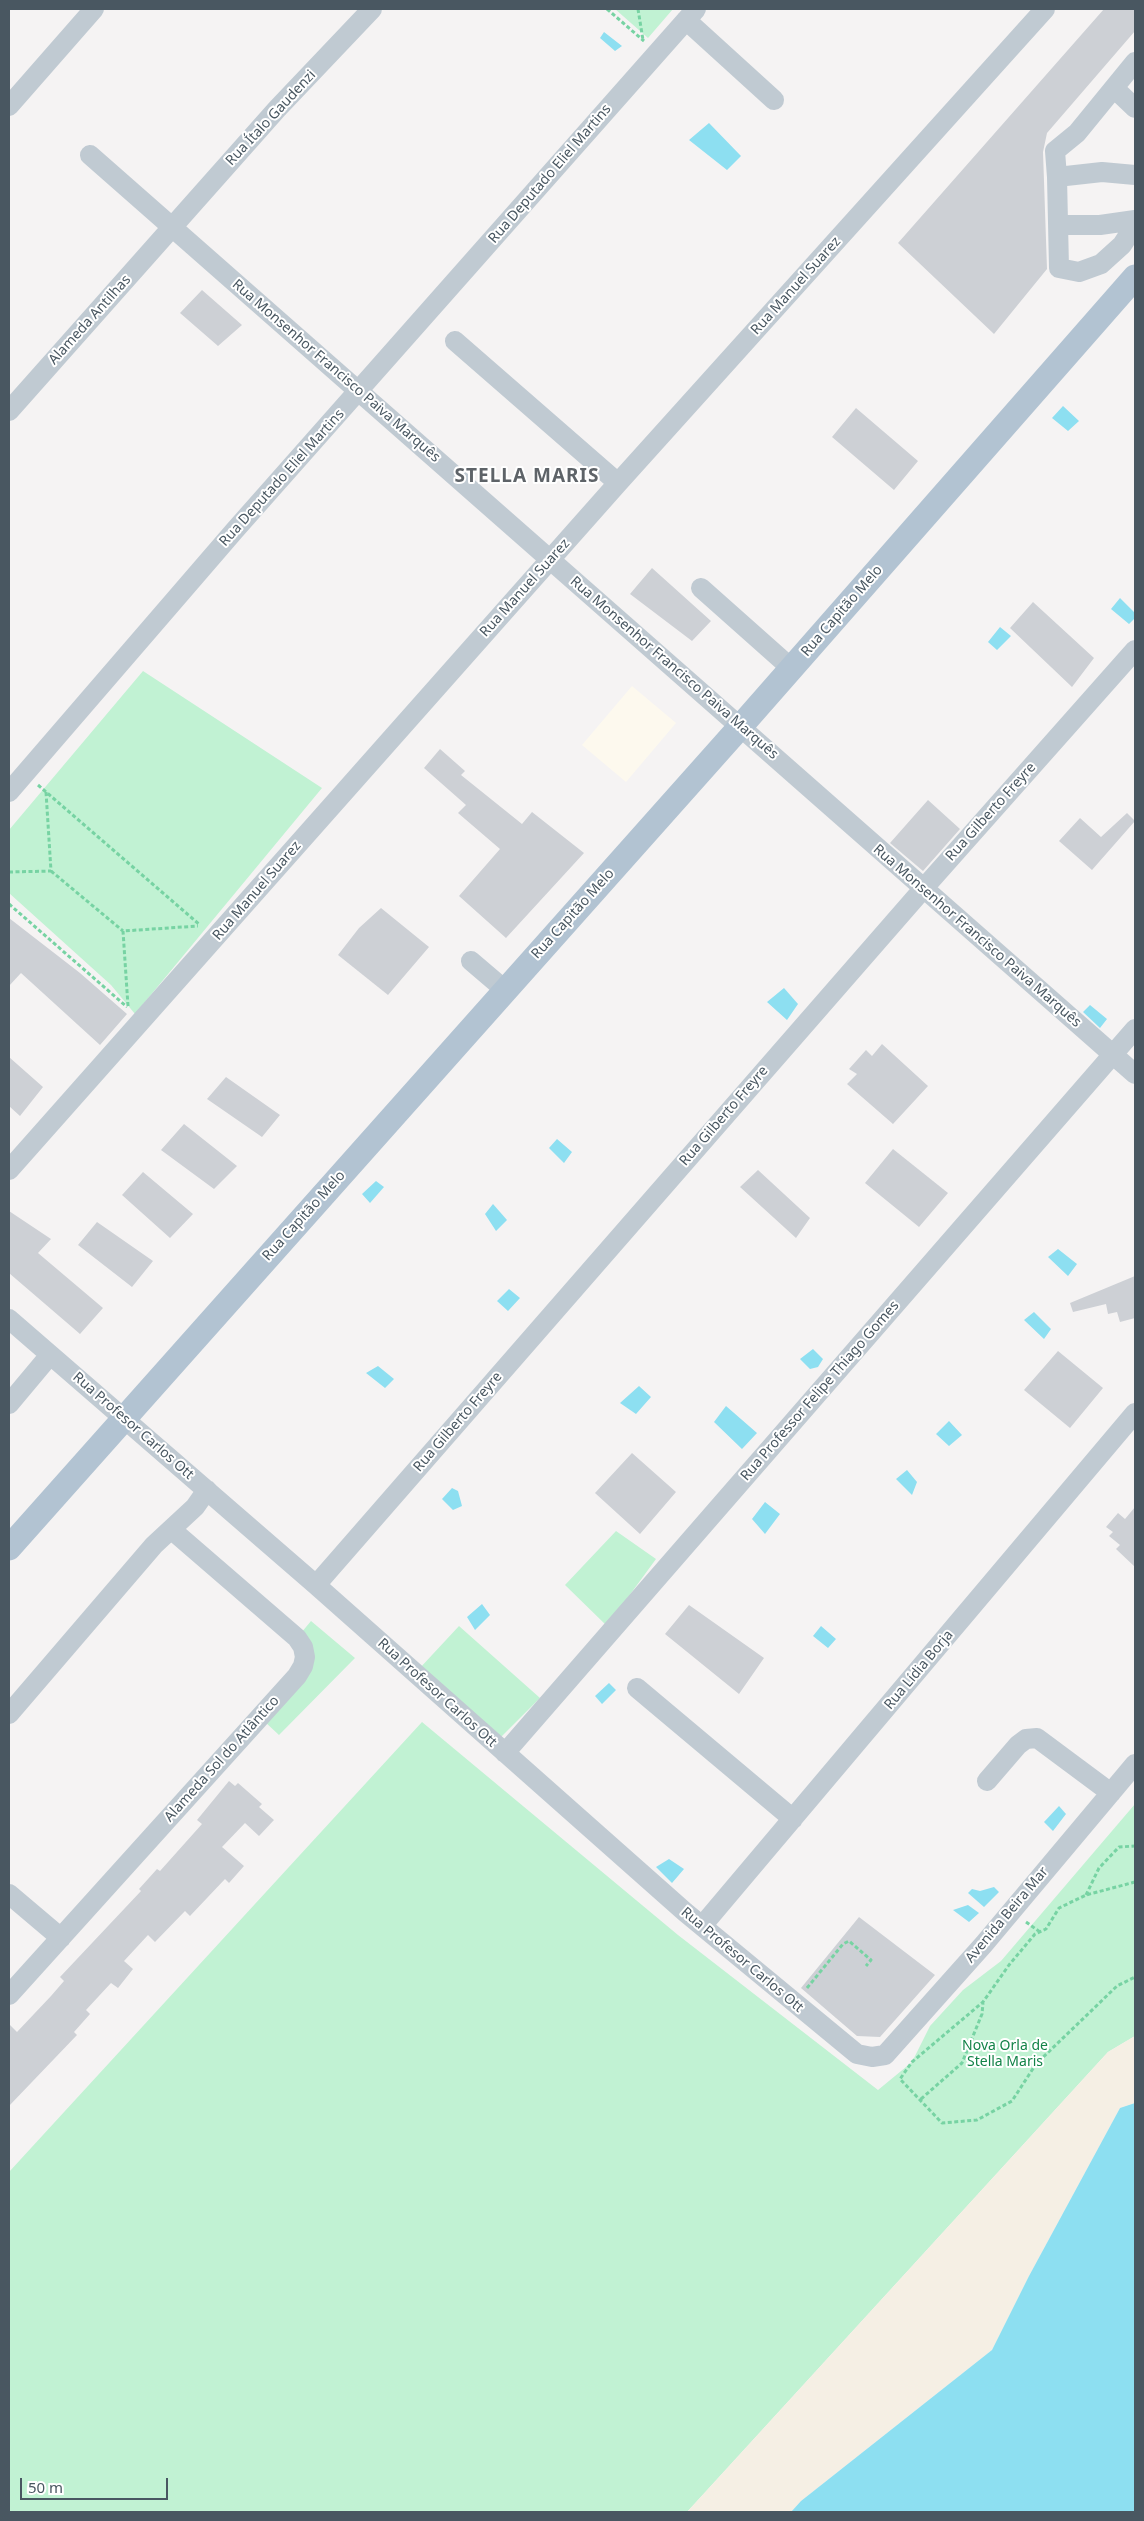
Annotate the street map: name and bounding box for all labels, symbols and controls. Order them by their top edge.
street label: Rua Ítalo Gaudenzi [222,67,320,169]
street label: Rua Deputado Eliel Martins [485,101,615,247]
street label: Rua Manuel Suarez [748,234,844,338]
street label: Alameda Antilhas [45,272,135,368]
street label: Rua Monsenhor Francisco Paiva Marquês [229,276,443,466]
street label: Rua Deputado Eliel Martins [216,406,348,550]
district label: STELLA MARIS [453,466,601,488]
street label: Rua Manuel Suarez [477,536,573,640]
street label: Rua Capitão Melo [798,562,886,660]
street label: Rua Monsenhor Francisco Paiva Marquês [567,573,781,763]
street label: Rua Gilberto Freyre [942,759,1040,865]
street label: Rua Manuel Suarez [209,838,305,944]
street label: Rua Monsenhor Francisco Paiva Marquês [870,841,1084,1031]
street label: Rua Capitão Melo [528,865,618,963]
street label: Rua Gilberto Freyre [676,1063,772,1169]
street label: Rua Capitão Melo [259,1167,349,1265]
street label: Rua Professor Felipe Thiago Gomes [737,1298,903,1484]
street label: Rua Profesor Carlos Ott [69,1369,197,1483]
street label: Rua Gilberto Freyre [410,1369,506,1475]
street label: Rua Lídia Borja [881,1627,957,1713]
street label: Rua Profesor Carlos Ott [374,1635,500,1751]
street label: Alameda Sol do Atlântico [161,1693,283,1825]
street label: Avenida Beira Mar [962,1864,1052,1966]
street label: Rua Profesor Carlos Ott [677,1904,807,2016]
park label: Nova Orla de Stella Maris [962,2038,1048,2070]
scale bar [22,2468,170,2500]
text: 50 m [28,2477,63,2497]

